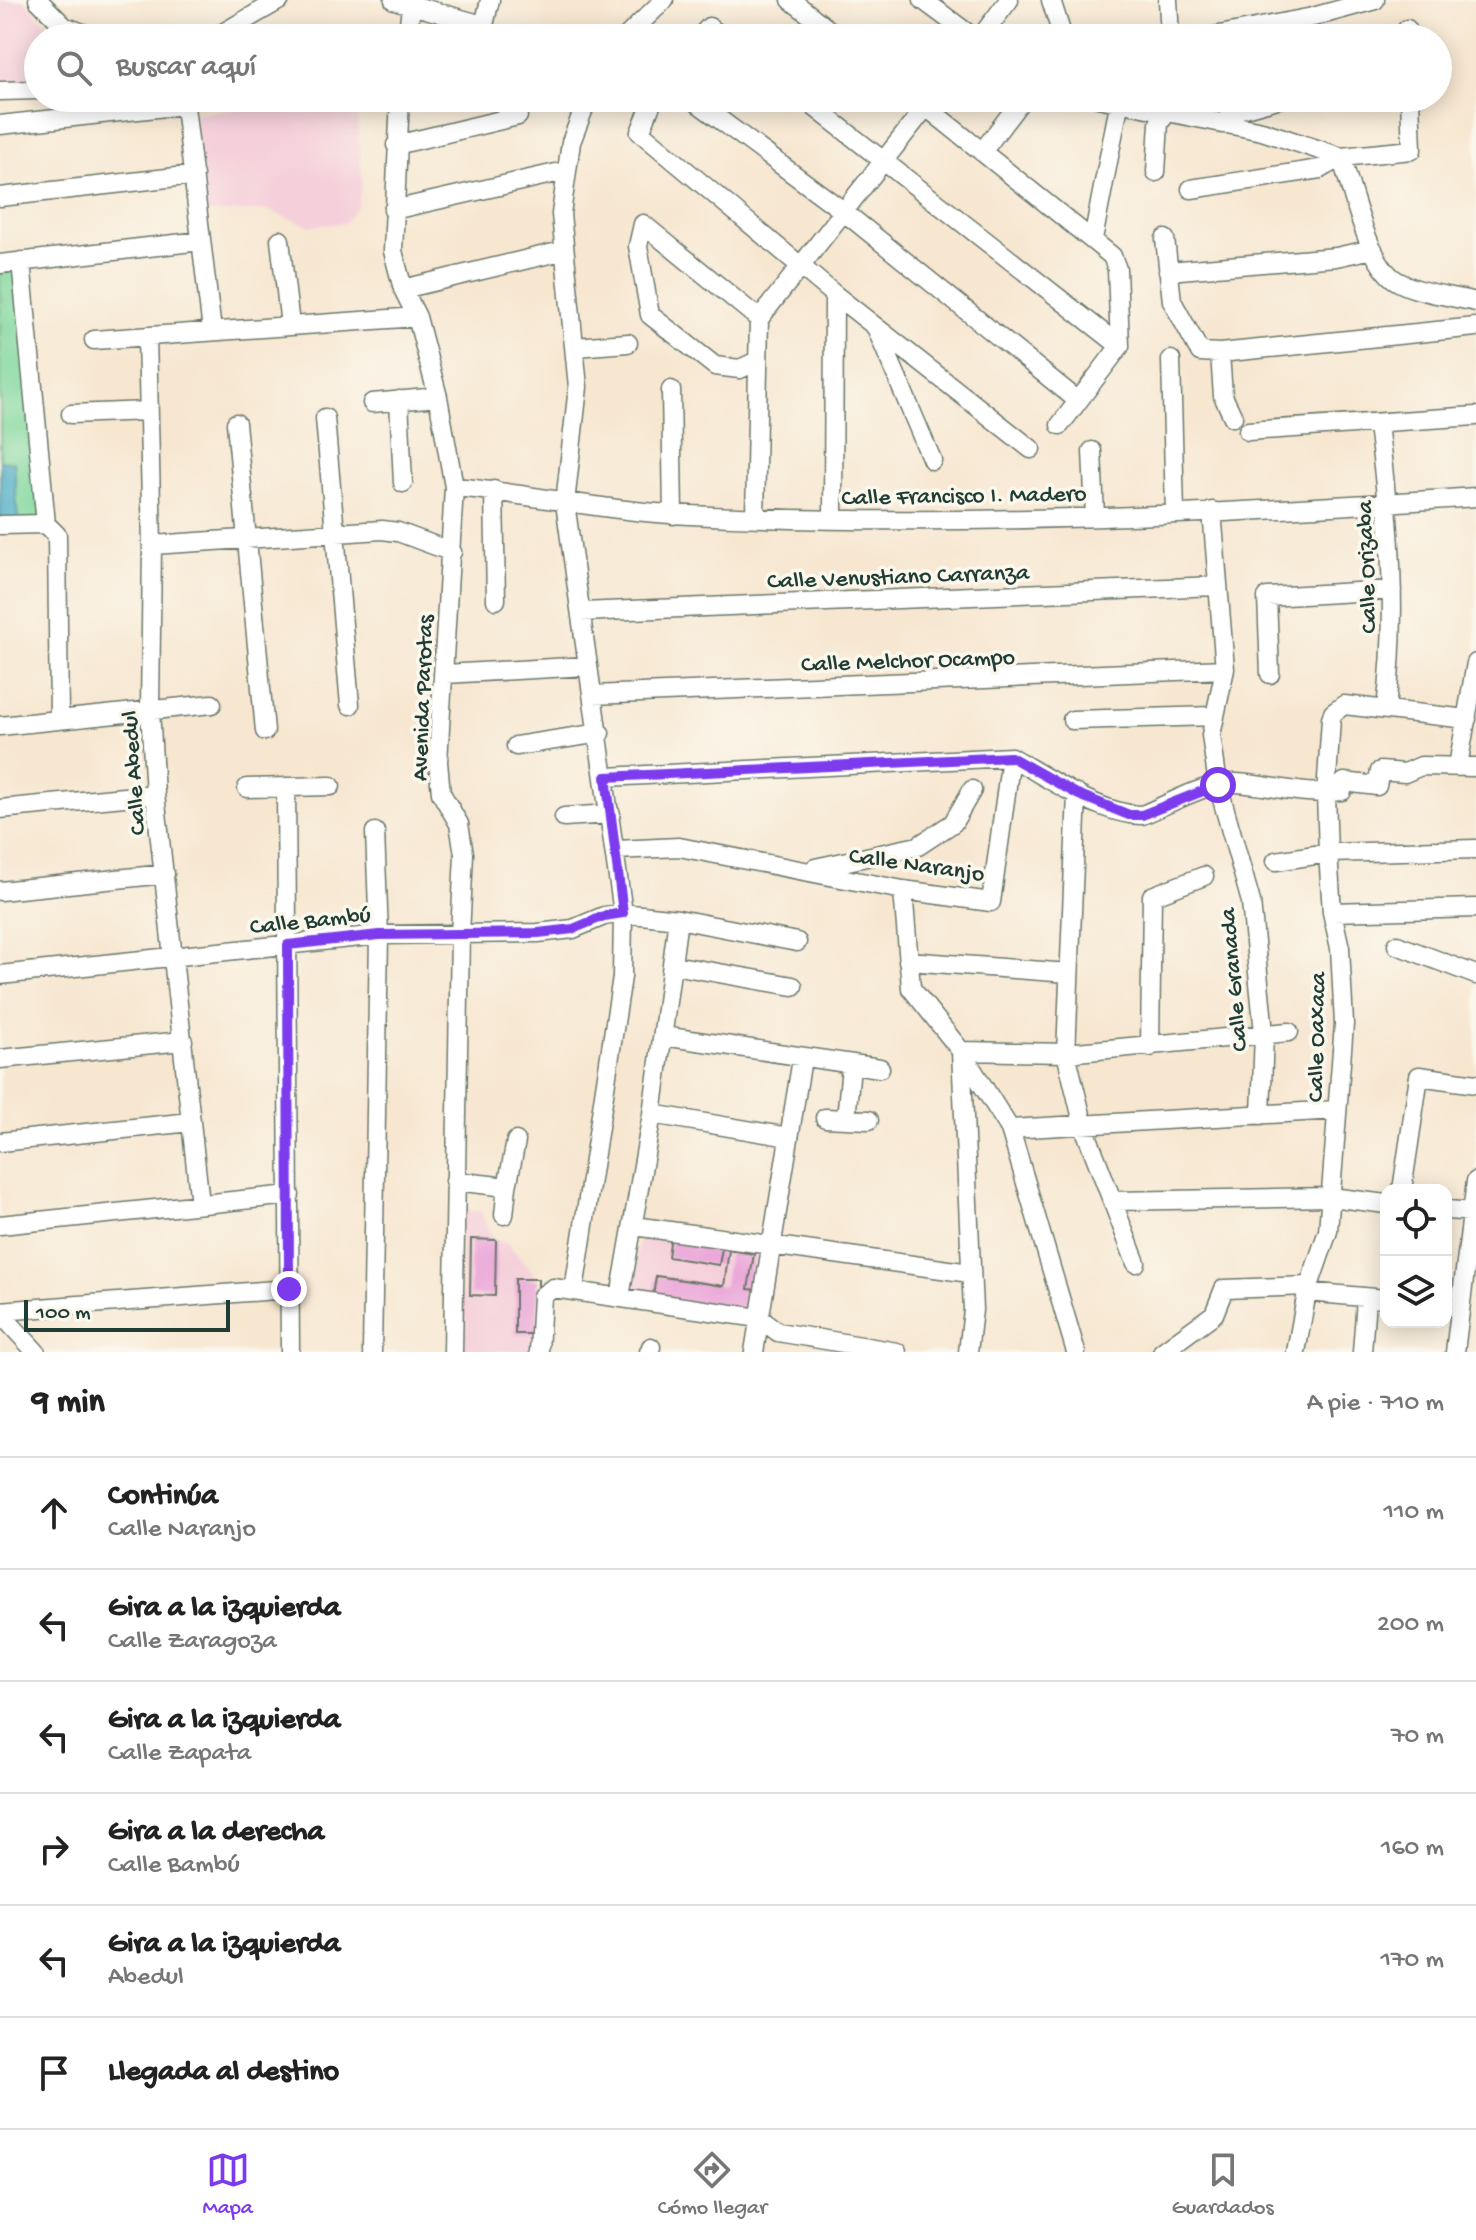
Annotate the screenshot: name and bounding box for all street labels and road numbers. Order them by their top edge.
street label: Calle Francisco I. Madero [841,481,1087,514]
street label: Calle Orizaba [1352,499,1385,634]
street label: Calle Venustiano Carranza [767,559,1030,598]
street label: Avenida Parotas [407,613,442,782]
street label: Calle Melchor Ocampo [801,644,1016,681]
street label: Calle Abedul [117,709,154,836]
street label: Calle Naranjo [847,843,986,890]
street label: Calle Bambú [248,902,372,943]
street label: Calle Granada [1215,906,1256,1053]
street label: Calle Oaxaca [1303,971,1334,1102]

